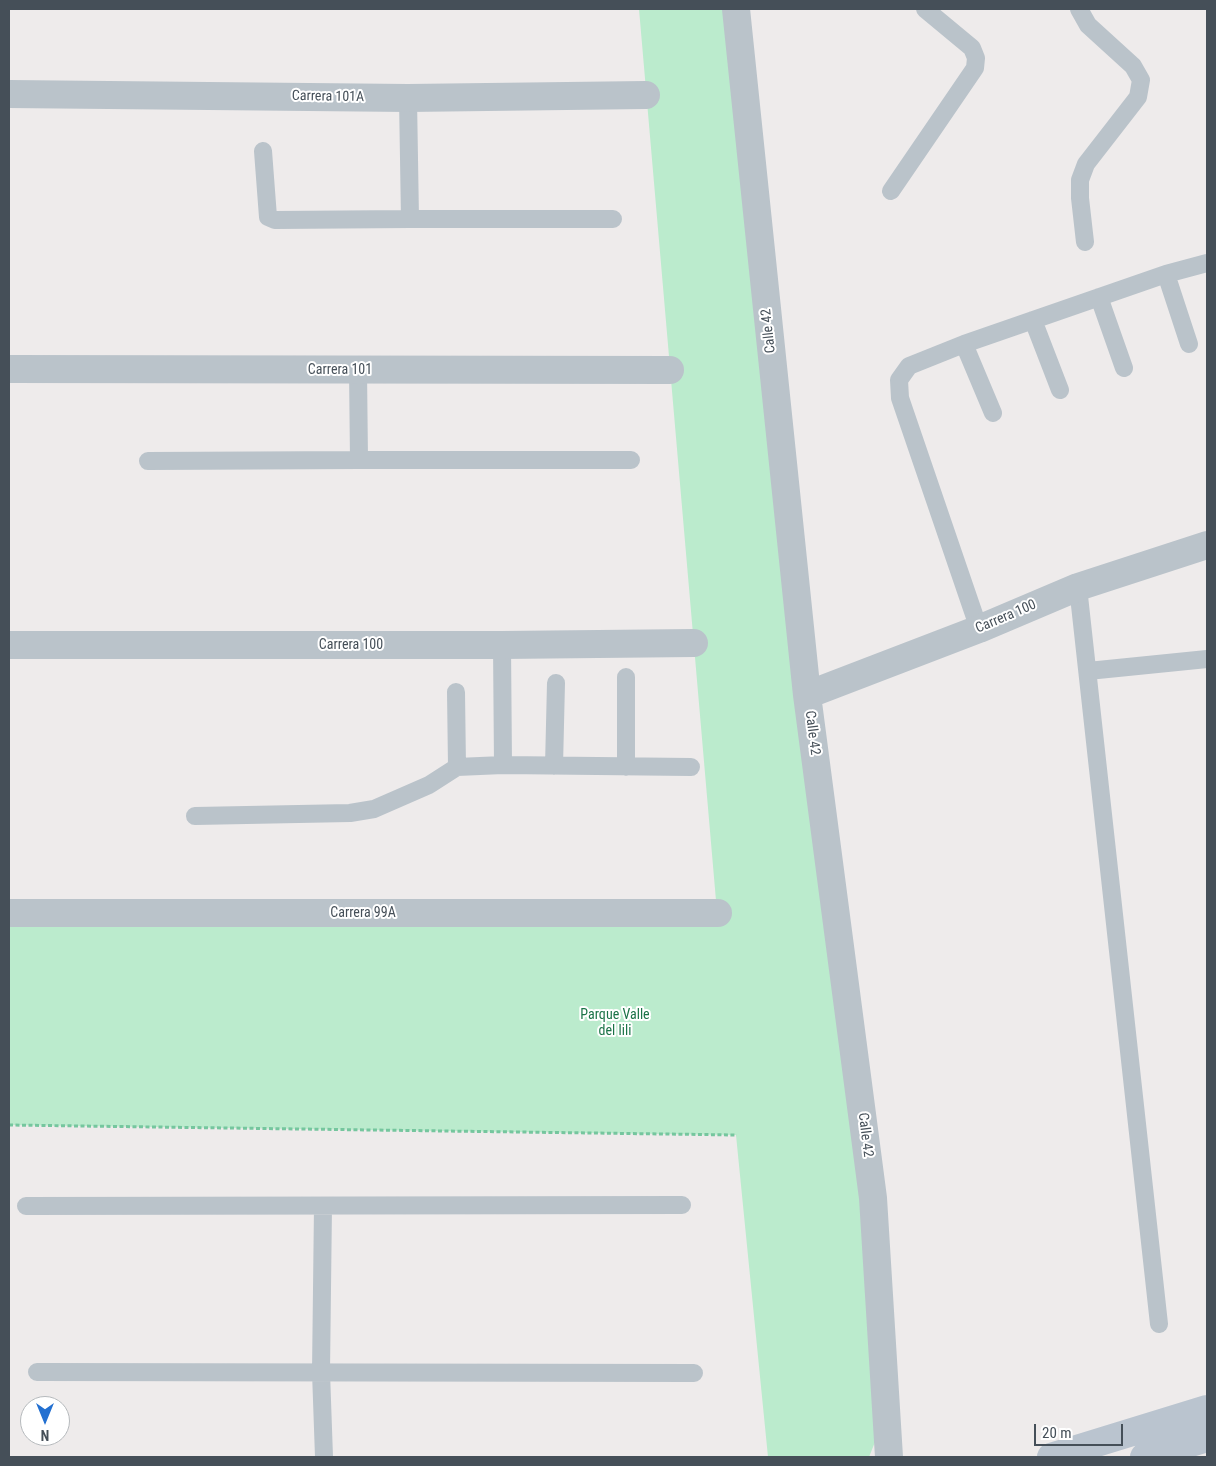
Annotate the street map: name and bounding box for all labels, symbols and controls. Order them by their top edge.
street label: Carrera 101A [292,88,364,106]
street label: Calle 42 [758,308,780,354]
street label: Carrera 101 [308,362,372,378]
street label: Carrera 100 [973,597,1039,637]
street label: Carrera 100 [319,637,383,653]
street label: Calle 42 [801,710,823,756]
street label: Carrera 99A [330,905,396,921]
park label: Parque Valle del lili [580,1007,650,1040]
street label: Calle 42 [854,1112,876,1158]
north arrow [20,1396,70,1446]
scale bar [1036,1414,1125,1446]
text: 20 m [1042,1424,1072,1442]
text: N [41,1427,49,1443]

